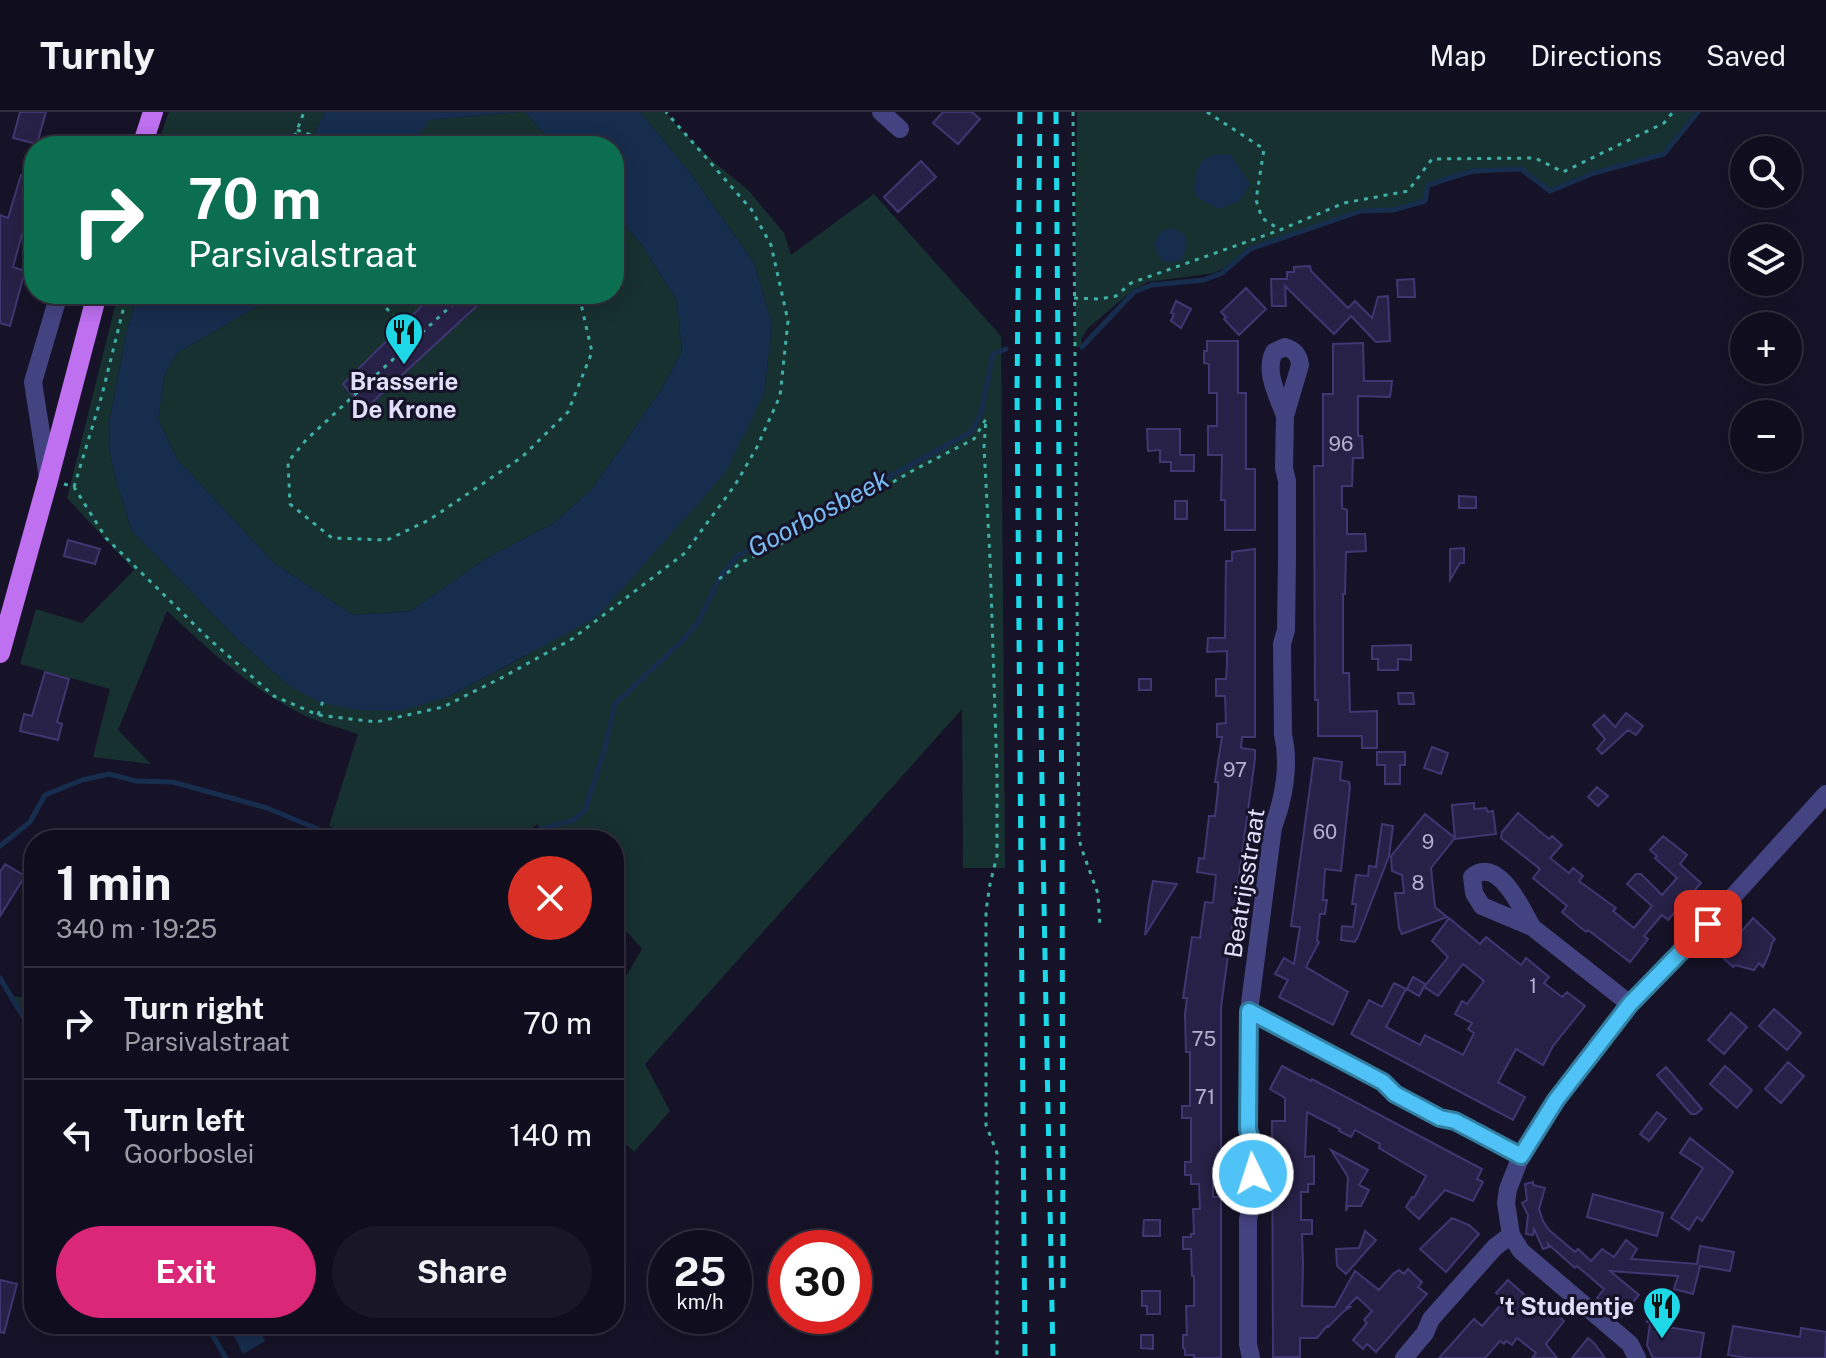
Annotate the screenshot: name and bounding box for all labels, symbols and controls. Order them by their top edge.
text: Turnly [40,33,155,78]
text: Map [1430,39,1486,72]
text: Directions [1530,39,1662,72]
text: Saved [1706,39,1786,72]
map controls [1730,136,1802,472]
button: search [1730,136,1802,208]
text: 70 m [188,166,321,232]
icon: right [56,168,160,272]
button: layers [1730,224,1802,296]
text: Parsivalstraat [188,233,418,275]
restaurant icon: Brasserie De Krone [383,311,425,366]
button: + [1730,312,1802,384]
place label: Brasserie De Krone [350,367,458,423]
button: − [1730,400,1802,472]
house number: 96 [1329,432,1353,456]
water label: Goorbosbeek [742,463,894,563]
house number: 97 [1223,758,1247,782]
street label: Beatrijsstraat [1218,806,1270,960]
house number: 60 [1313,820,1337,844]
house number: 9 [1422,830,1434,854]
text: 1 min [56,854,172,911]
button: close [508,856,592,940]
house number: 8 [1412,871,1424,895]
pin [1674,890,1742,958]
icon: arrive [1686,902,1730,946]
text: 340 m · 19:25 [56,913,217,944]
house number: 1 [1529,974,1537,998]
text: Turn right [124,990,264,1026]
icon: right [56,1001,100,1045]
text: 70 m [523,1005,592,1041]
text: Parsivalstraat [124,1026,290,1057]
house number: 75 [1192,1027,1216,1051]
house number: 71 [1195,1085,1215,1109]
text: Turn left [124,1102,245,1138]
icon: left [56,1113,100,1157]
text: 140 m [509,1117,592,1153]
position arrow [1211,1132,1295,1216]
text: Goorboslei [124,1138,254,1169]
button: Exit [56,1226,316,1318]
button: Share [332,1226,592,1318]
speed limit sign: 30 [768,1230,872,1334]
text: 25 [674,1248,726,1295]
restaurant icon: 't Studentje [1641,1285,1683,1340]
text: km/h [676,1290,724,1314]
place label: 't Studentje [1499,1292,1634,1320]

